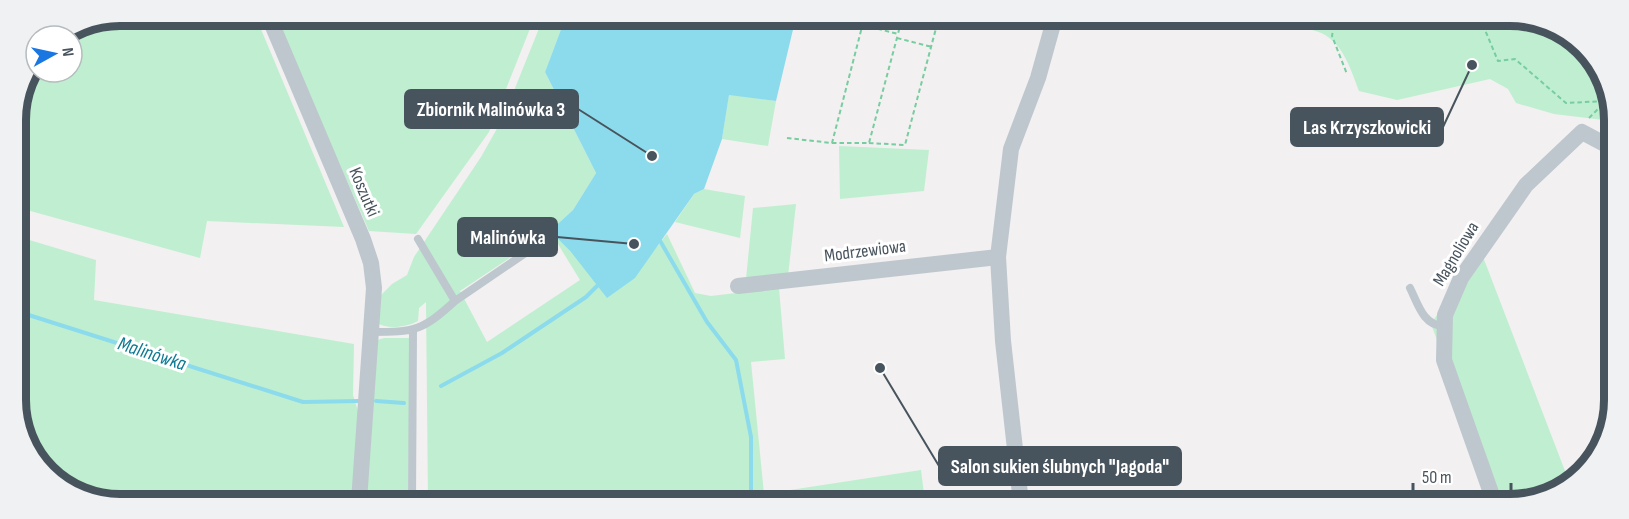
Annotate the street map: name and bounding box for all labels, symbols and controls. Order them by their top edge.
north arrow [24,24,84,84]
text: N [57,47,77,58]
callout: Zbiornik Malinówka 3 [405,90,578,128]
text: Zbiornik Malinówka 3 [417,98,565,122]
callout: Las Krzyszkowicki [1291,108,1443,146]
text: Las Krzyszkowicki [1303,116,1431,140]
street label: Koszutki [344,164,384,220]
callout: Malinówka [458,218,557,256]
street label: Magnoliowa [1429,218,1483,290]
text: Malinówka [470,226,546,250]
street label: Modrzewiowa [823,236,907,266]
water label: Malinówka [115,332,189,376]
callout: Salon sukien ślubnych "Jagoda" [939,447,1181,485]
text: Salon sukien ślubnych "Jagoda" [951,455,1169,479]
scale bar [1413,456,1510,494]
text: 50 m [1422,467,1452,488]

